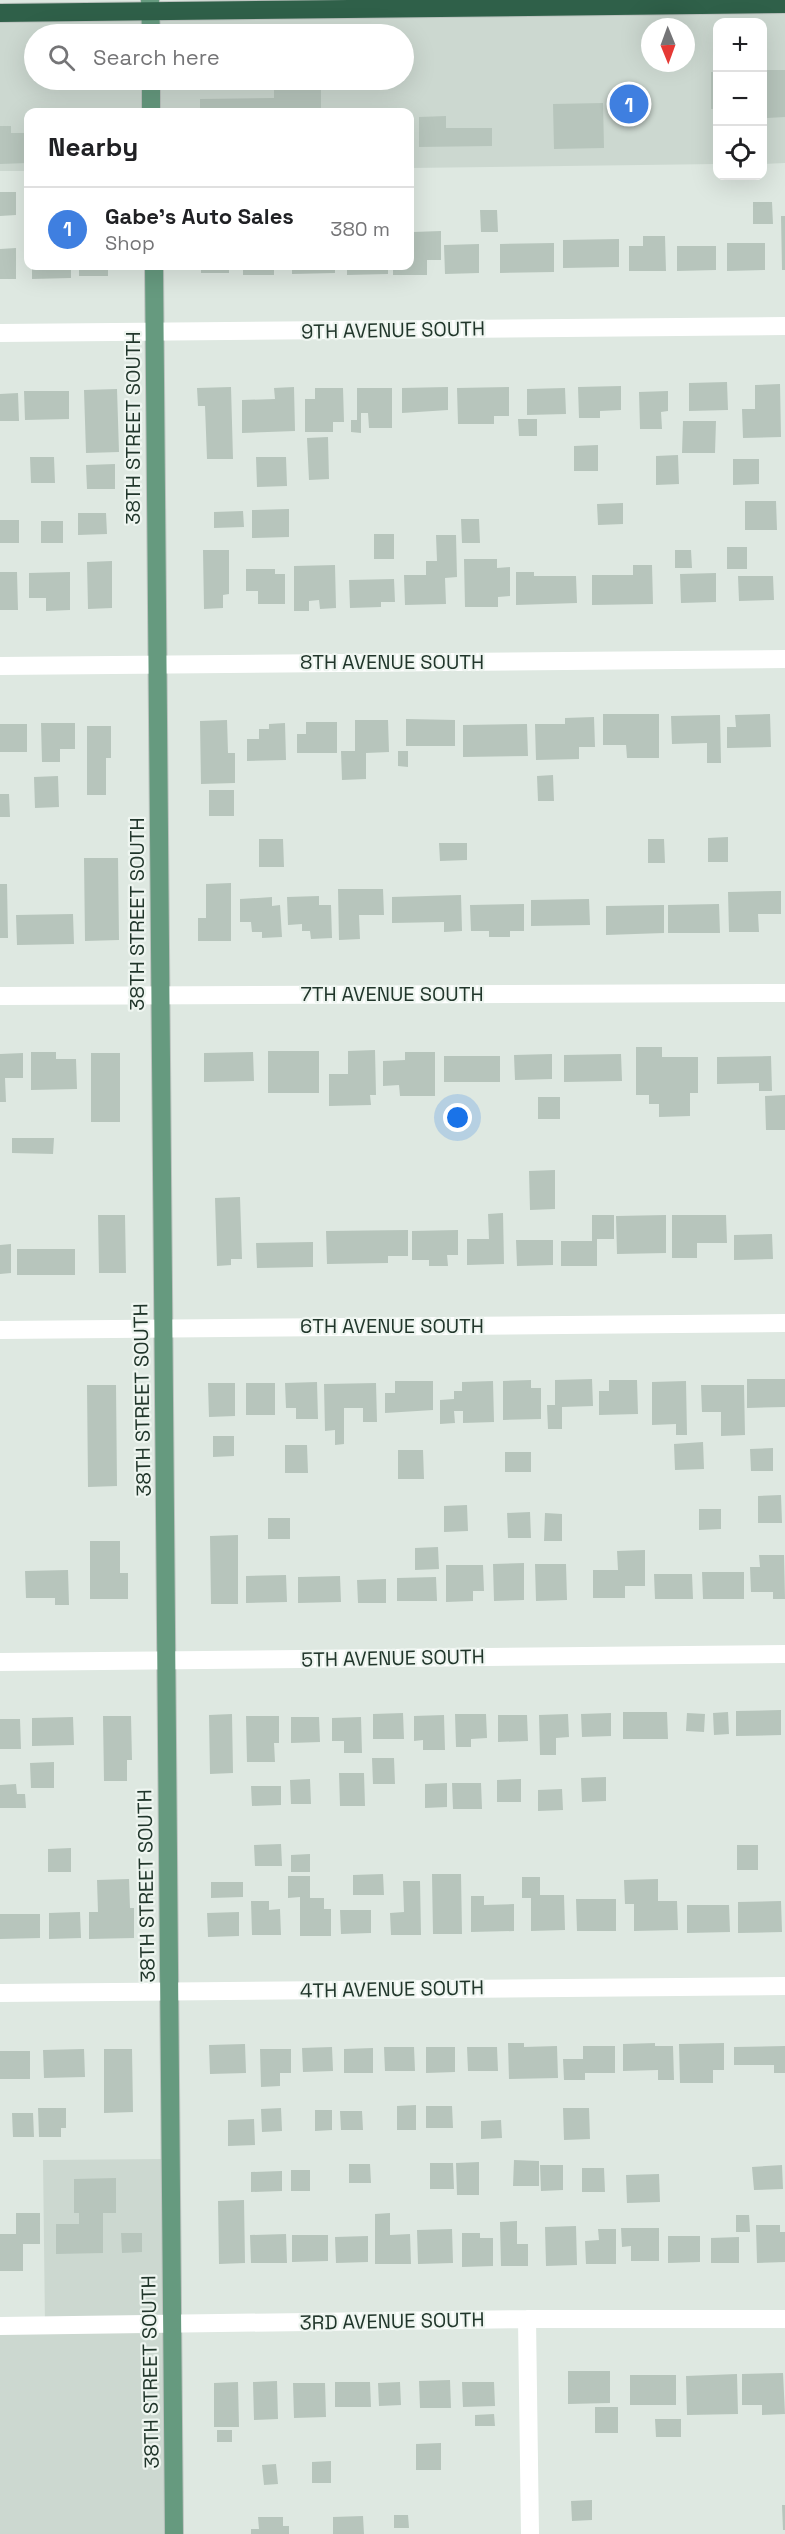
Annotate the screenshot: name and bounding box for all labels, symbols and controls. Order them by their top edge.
north arrow [641,18,695,72]
map controls [713,18,767,180]
button: + [713,18,767,72]
search box [24,24,414,90]
icon: search [45,41,78,74]
text: Search here [93,43,220,71]
button: − [713,72,767,126]
pin: 1 [610,82,648,126]
button: locate [713,126,767,180]
text: Nearby [48,130,138,164]
text: Gabe's Auto Sales [105,202,294,230]
text: 1 [63,216,72,242]
text: 380 m [330,216,390,242]
text: Shop [105,230,155,256]
street label: 9TH AVENUE SOUTH [301,315,485,345]
street label: 38TH STREET SOUTH [120,331,146,525]
street label: 8TH AVENUE SOUTH [300,649,484,675]
street label: 38TH STREET SOUTH [124,817,150,1011]
street label: 7TH AVENUE SOUTH [300,981,484,1007]
your location [443,1103,472,1132]
street label: 38TH STREET SOUTH [127,1303,157,1497]
street label: 6TH AVENUE SOUTH [300,1313,484,1339]
street label: 5TH AVENUE SOUTH [301,1643,485,1673]
street label: 38TH STREET SOUTH [131,1789,161,1983]
street label: 4TH AVENUE SOUTH [300,1974,484,2004]
street label: 38TH STREET SOUTH [135,2275,165,2469]
street label: 3RD AVENUE SOUTH [299,2306,485,2336]

